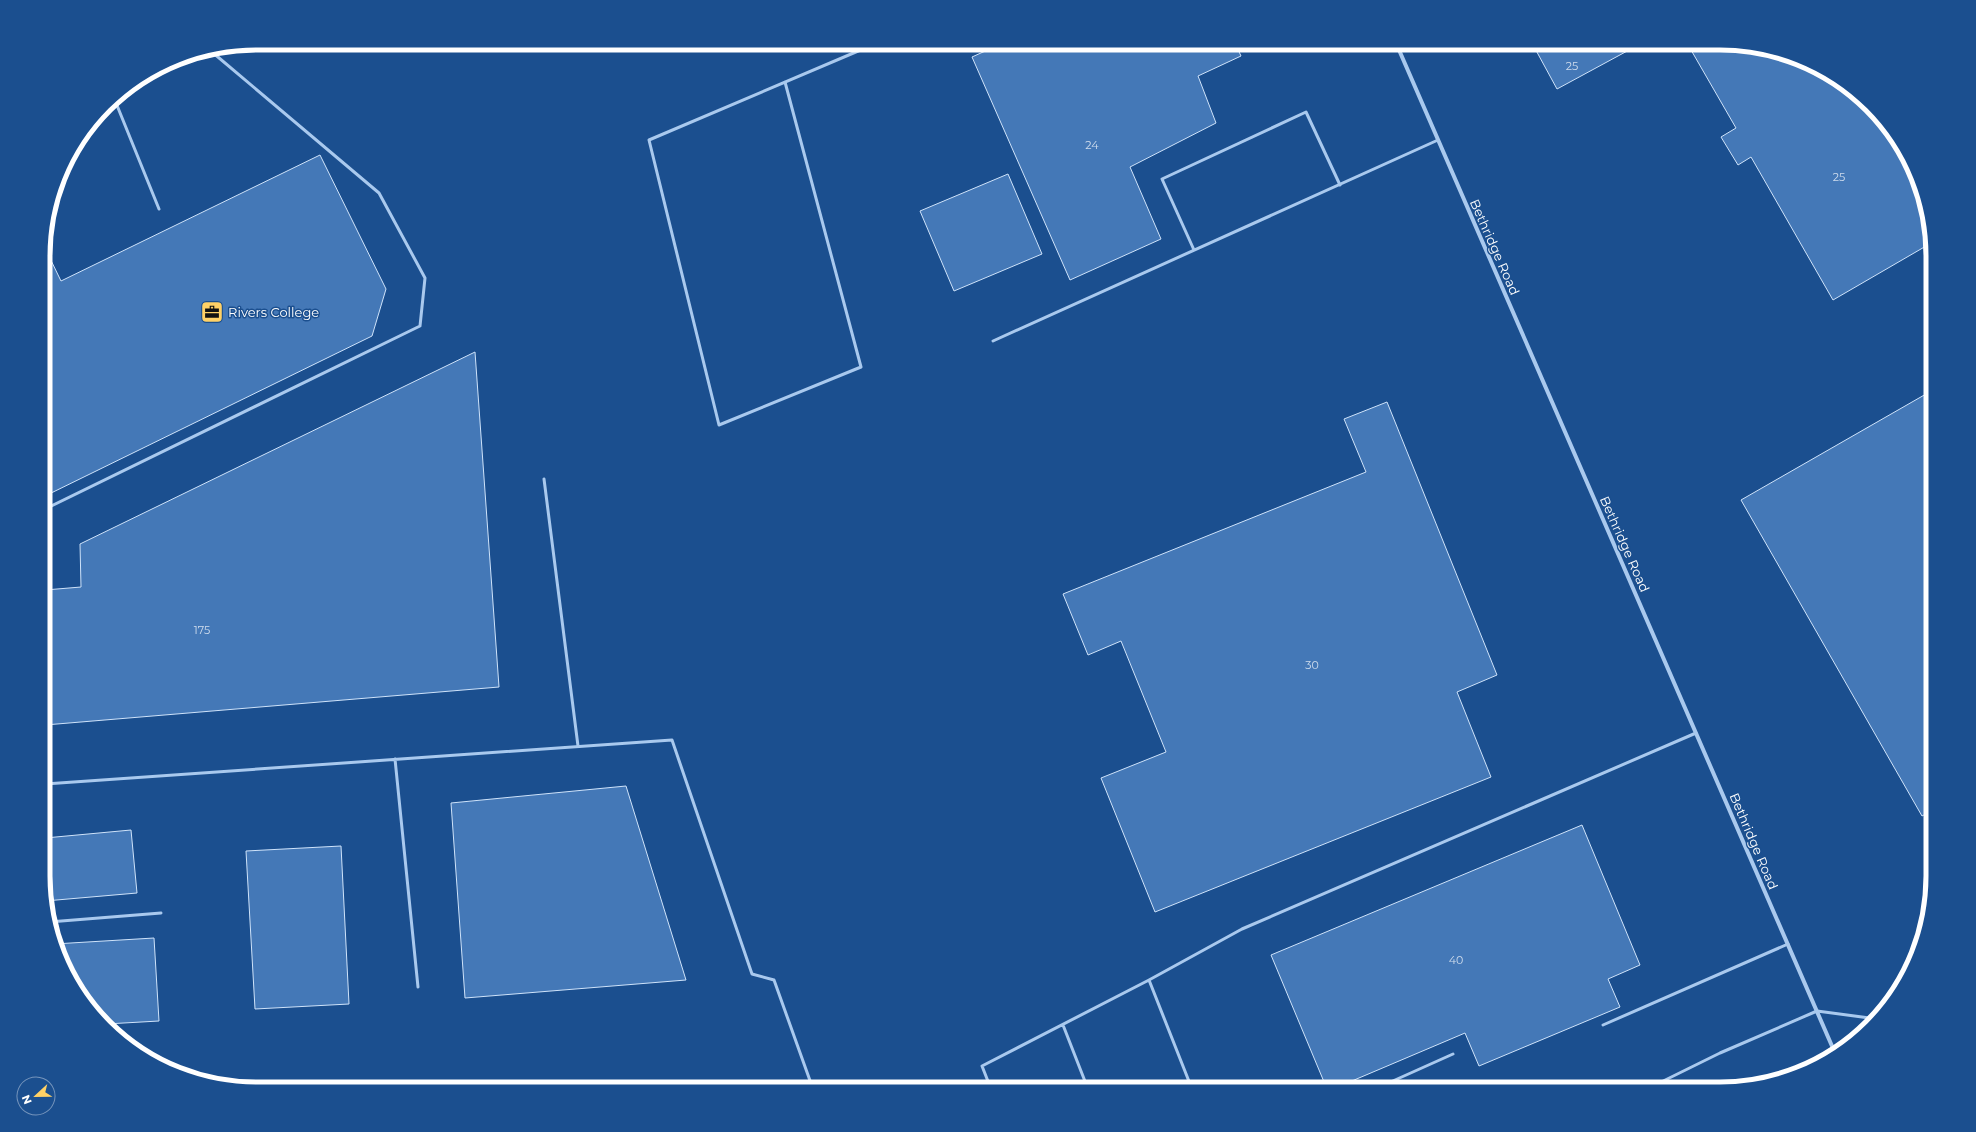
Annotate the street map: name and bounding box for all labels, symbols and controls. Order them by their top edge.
house number: 25 [1566,59,1578,73]
house number: 24 [1085,138,1099,152]
house number: 25 [1833,170,1845,184]
street label: Bethridge Road [1467,197,1523,297]
office icon: Rivers College [199,299,225,325]
place label: Rivers College [228,304,319,320]
street label: Bethridge Road [1597,494,1653,594]
house number: 175 [194,623,210,637]
house number: 30 [1305,658,1319,672]
street label: Bethridge Road [1726,790,1782,892]
house number: 40 [1449,953,1463,967]
north arrow [16,1076,56,1116]
text: N [19,1093,35,1106]

